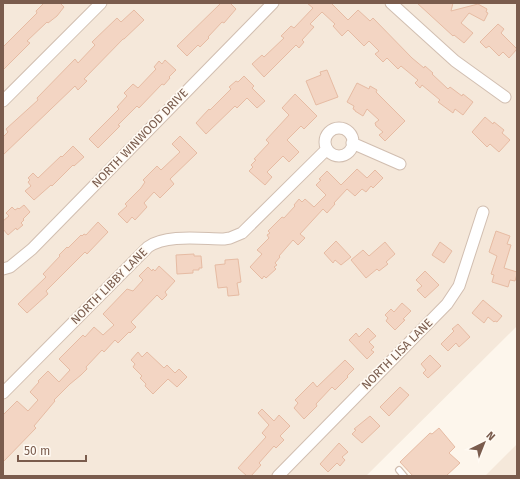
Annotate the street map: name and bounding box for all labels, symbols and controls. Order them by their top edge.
street label: NORTH WINWOOD DRIVE [89,86,191,190]
street label: NORTH LIBBY LANE [68,245,150,327]
street label: NORTH LISA LANE [359,316,435,392]
north arrow [464,423,504,463]
text: N [483,429,498,443]
scale bar [18,437,86,463]
text: 50 m [24,444,50,458]

